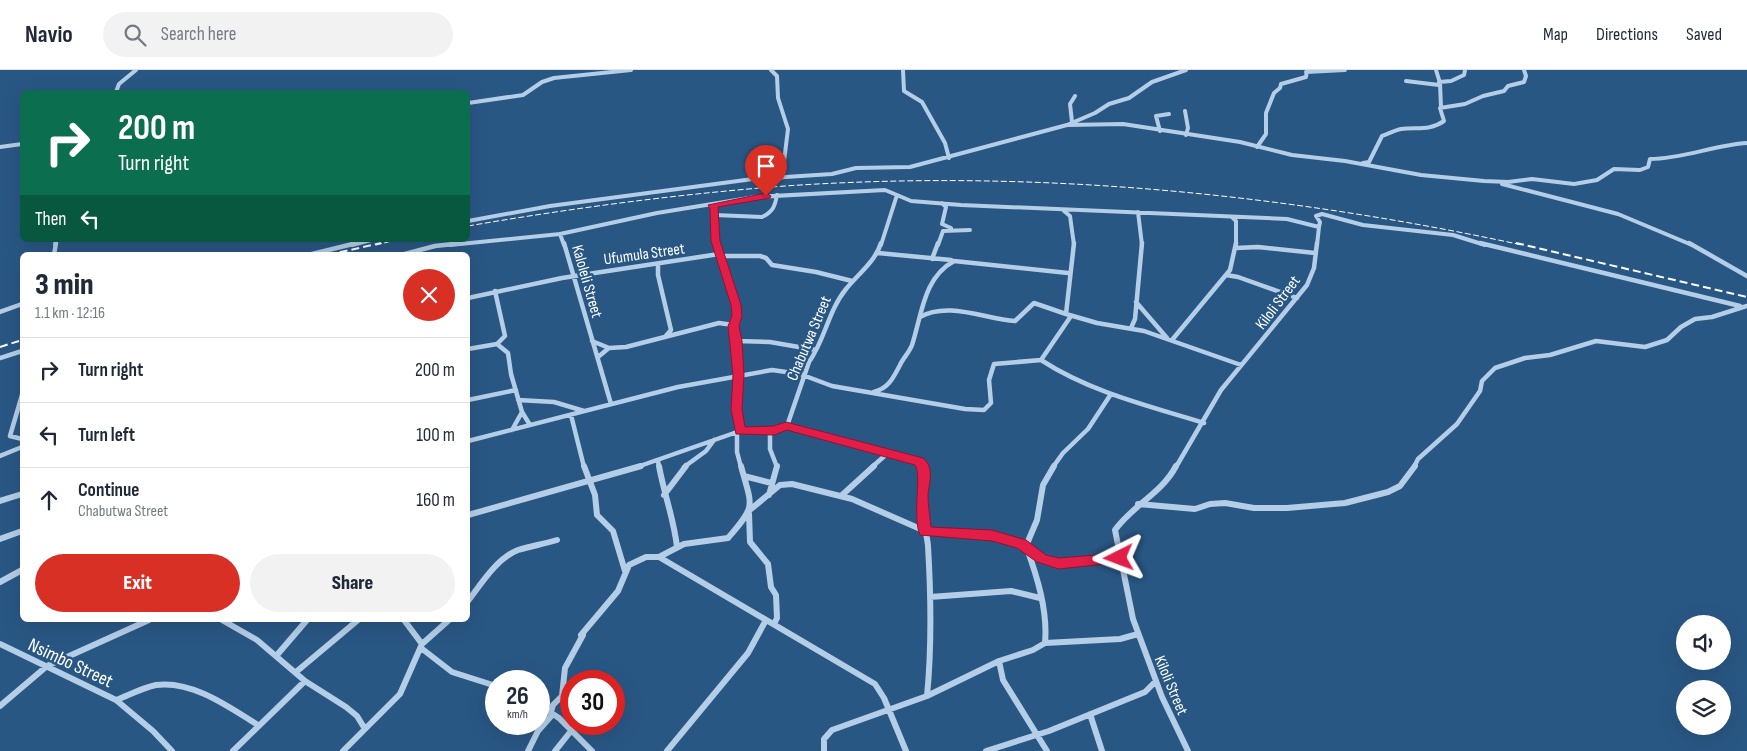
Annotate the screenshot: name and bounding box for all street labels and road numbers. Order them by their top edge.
street label: Ufumula Street [602,239,686,270]
street label: Kaloleli Street [567,243,606,320]
street label: Kiloli Street [1252,272,1305,334]
street label: Chabutwa Street [783,293,836,384]
street label: Nsimbo Street [24,634,117,693]
street label: Kiloli Street [1150,653,1192,718]

